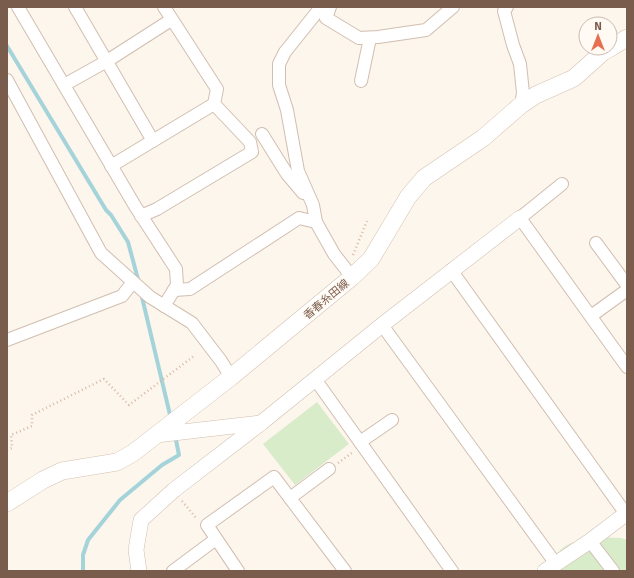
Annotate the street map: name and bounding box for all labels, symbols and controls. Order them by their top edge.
north arrow [578,16,618,56]
text: N [594,20,602,33]
street label: 香春糸田線 [301,277,352,322]

